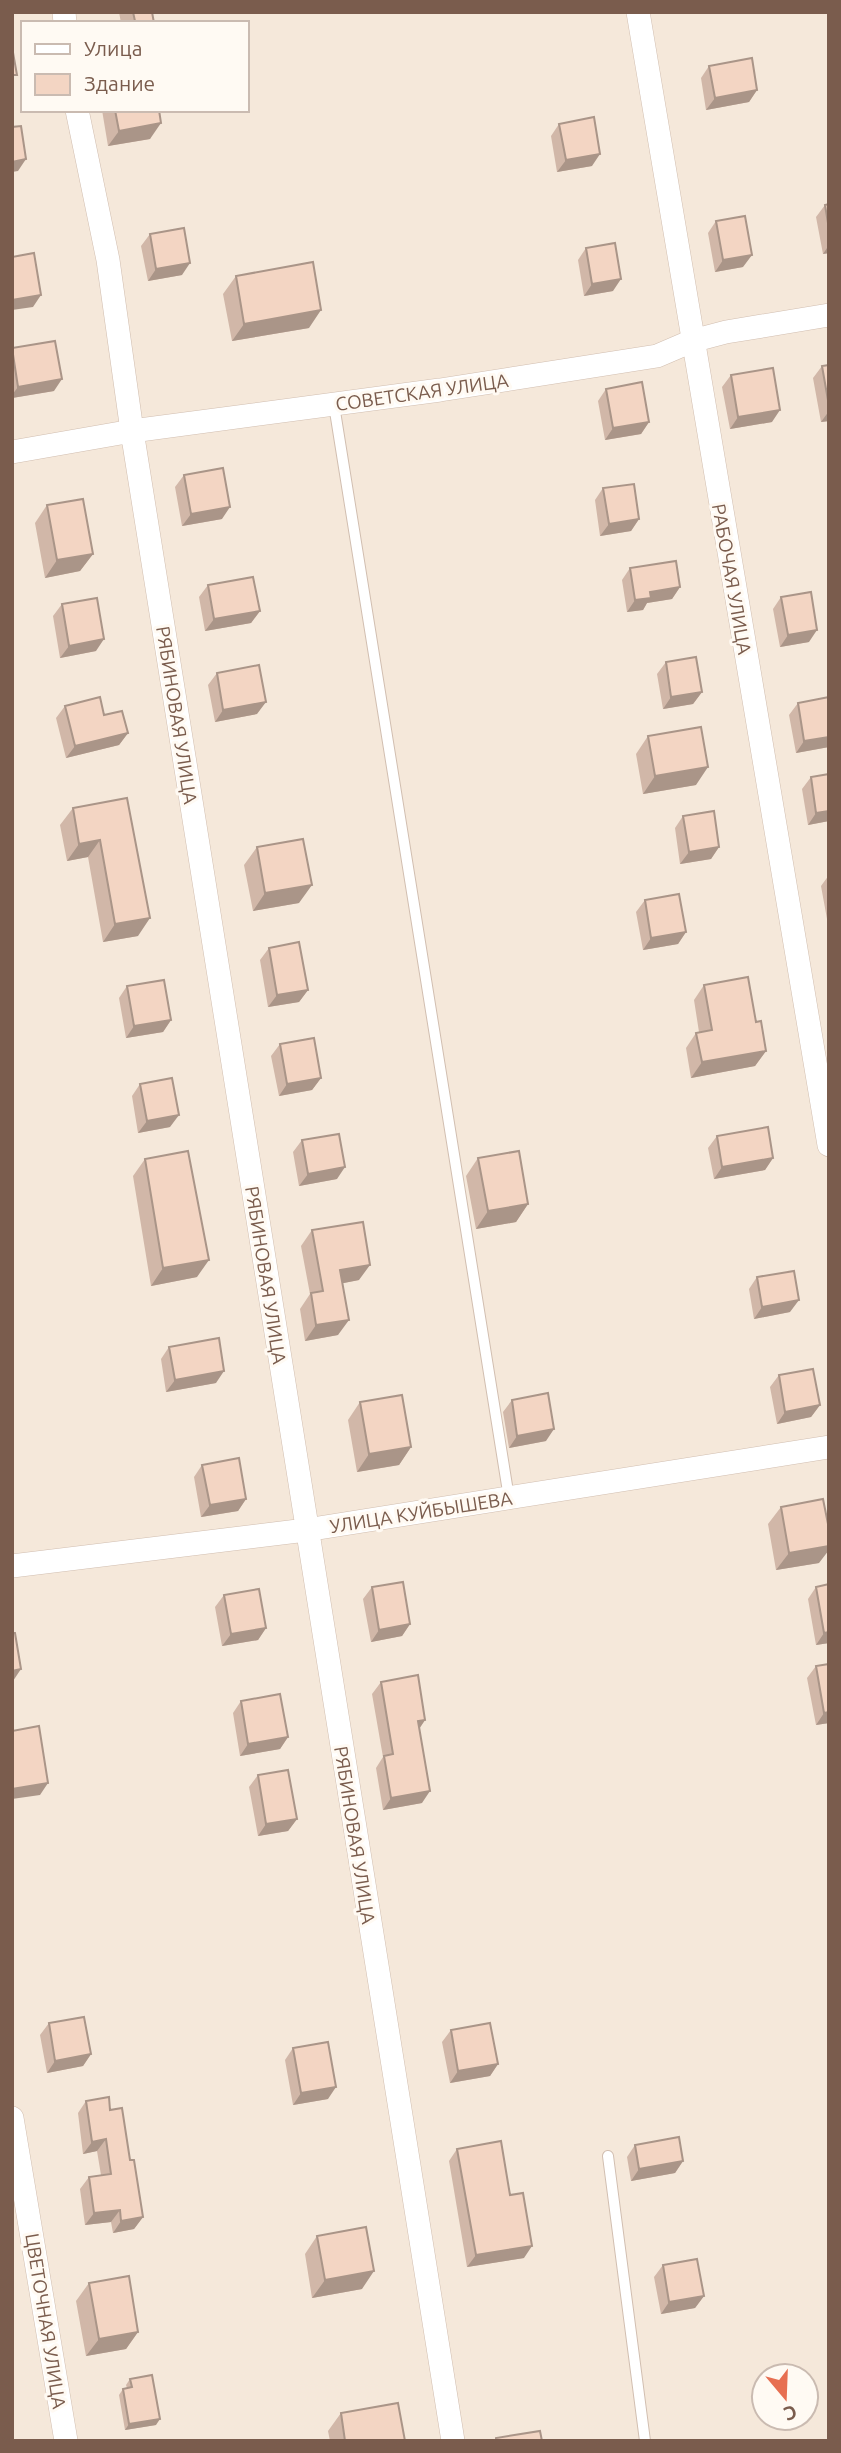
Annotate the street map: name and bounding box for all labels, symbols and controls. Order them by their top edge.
legend [21,21,248,112]
text: Улица [84,36,142,60]
text: Здание [84,71,155,95]
street label: СОВЕТСКАЯ УЛИЦА [334,369,511,415]
street label: РАБОЧАЯ УЛИЦА [708,502,756,657]
street label: РЯБИНОВАЯ УЛИЦА [152,624,202,806]
street label: РЯБИНОВАЯ УЛИЦА [241,1184,291,1366]
street label: УЛИЦА КУЙБЫШЕВА [328,1487,514,1537]
street label: РЯБИНОВАЯ УЛИЦА [330,1744,380,1926]
street label: ЦВЕТОЧНАЯ УЛИЦА [21,2232,71,2411]
north arrow [750,2362,820,2432]
text: С [781,2401,800,2425]

